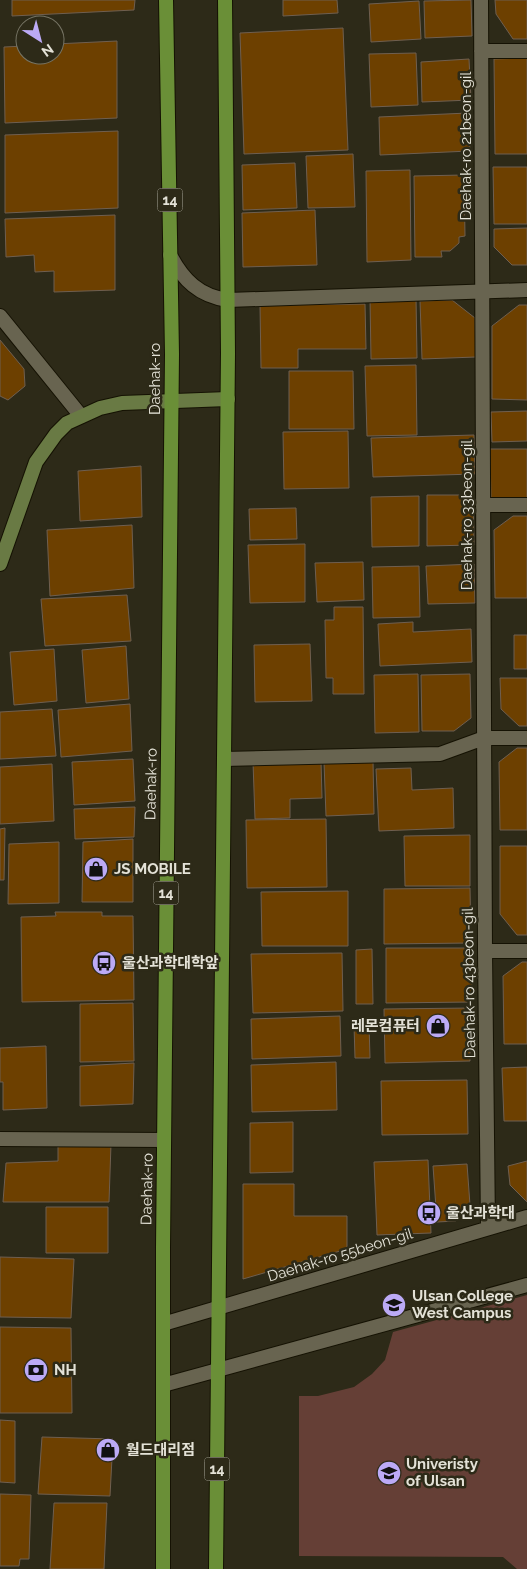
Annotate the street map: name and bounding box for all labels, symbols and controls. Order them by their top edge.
north arrow [15,15,65,65]
text: N [39,41,57,60]
street label: Daehak-ro 21beon-gil [457,71,475,220]
road number: 14 [158,188,182,212]
street label: Daehak-ro [146,343,164,415]
street label: Daehak-ro 33beon-gil [458,439,476,590]
street label: Daehak-ro [141,748,161,820]
shop icon: JS MOBILE [83,856,109,882]
place label: JS MOBILE [114,860,191,878]
road number: 14 [154,881,178,904]
street label: Daehak-ro 43beon-gil [459,907,479,1059]
bus stop icon: 울산과학대학앞 [91,950,117,976]
place label: 울산과학대학앞 [122,954,219,972]
shop icon: 레몬컴퓨터 [425,1013,451,1039]
place label: 레몬컴퓨터 [351,1017,420,1035]
street label: Daehak-ro [137,1153,157,1225]
bus stop icon: 울산과학대 [416,1200,442,1226]
place label: 울산과학대 [446,1204,515,1222]
street label: Daehak-ro 55beon-gil [265,1224,416,1286]
place label: Ulsan College West Campus [412,1287,513,1322]
school or university icon: Ulsan College West Campus [381,1292,407,1318]
bank icon: NH [23,1357,49,1383]
place label: NH [54,1361,77,1379]
shop icon: 월드대리점 [95,1437,121,1463]
place label: 월드대리점 [126,1441,195,1459]
place label: Univeristy of Ulsan [406,1455,479,1490]
road number: 14 [204,1458,230,1480]
school or university icon: Univeristy of Ulsan [376,1460,402,1486]

